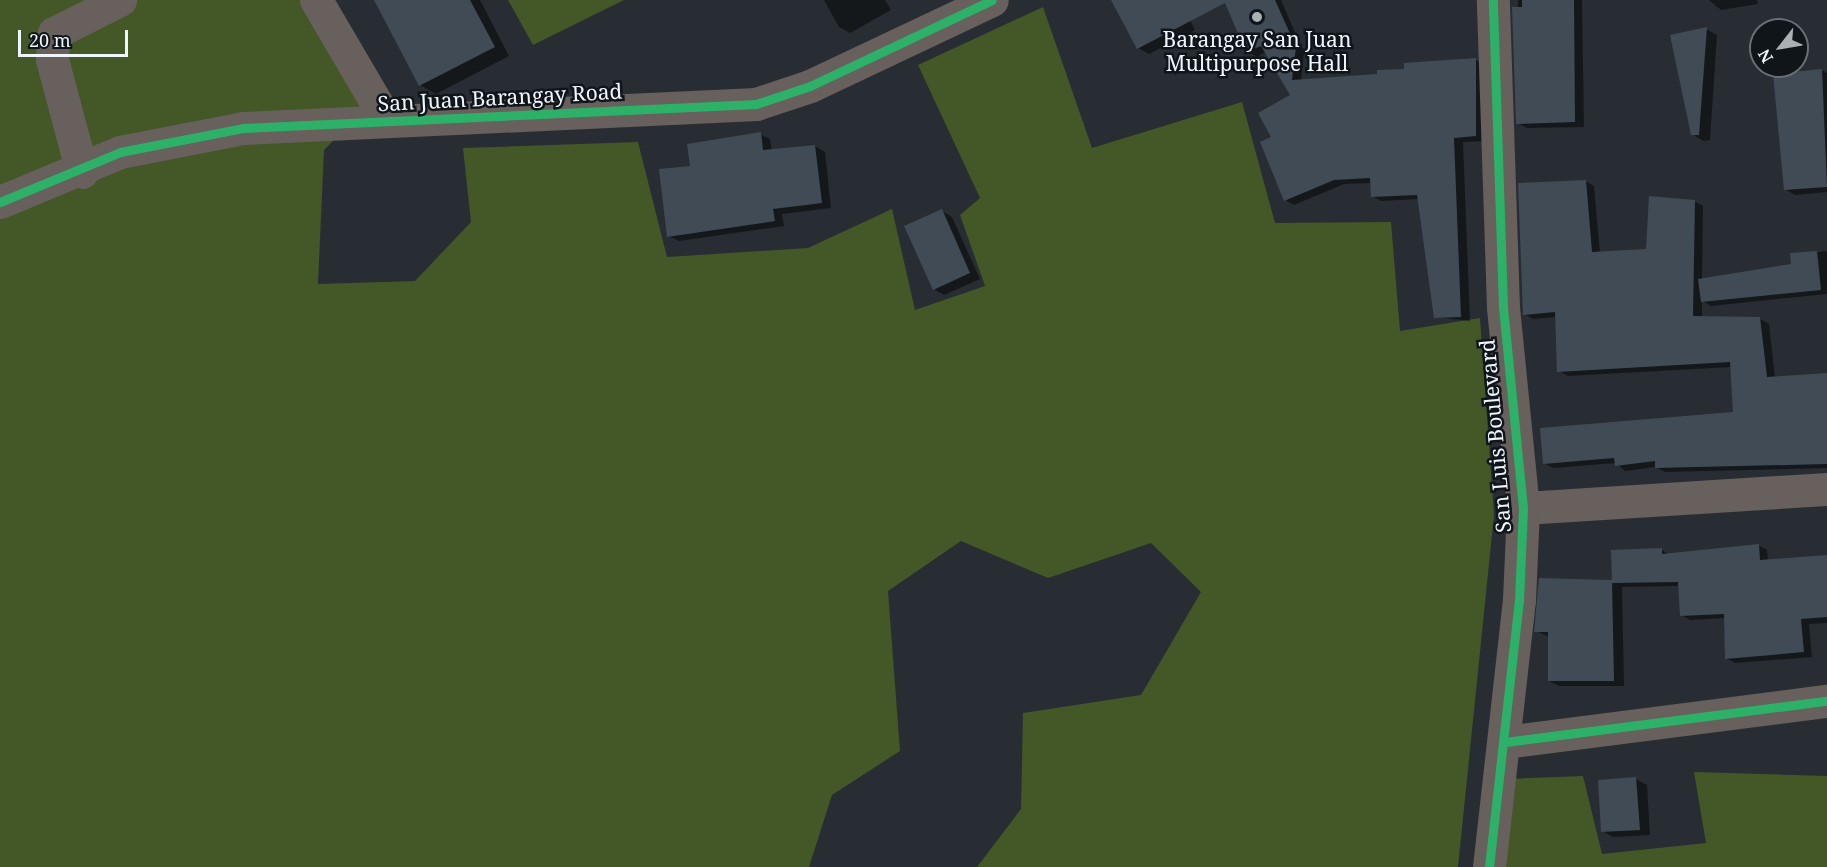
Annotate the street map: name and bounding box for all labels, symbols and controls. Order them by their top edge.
marker: Barangay San Juan Multipurpose Hall [1250,10,1264,24]
scale bar [21,18,130,56]
north arrow [1749,18,1809,78]
place label: Barangay San Juan Multipurpose Hall [1163,26,1351,76]
text: 20 m [29,28,71,52]
text: N [1753,45,1778,67]
street label: San Juan Barangay Road [377,78,623,116]
street label: San Luis Boulevard [1474,338,1516,534]

